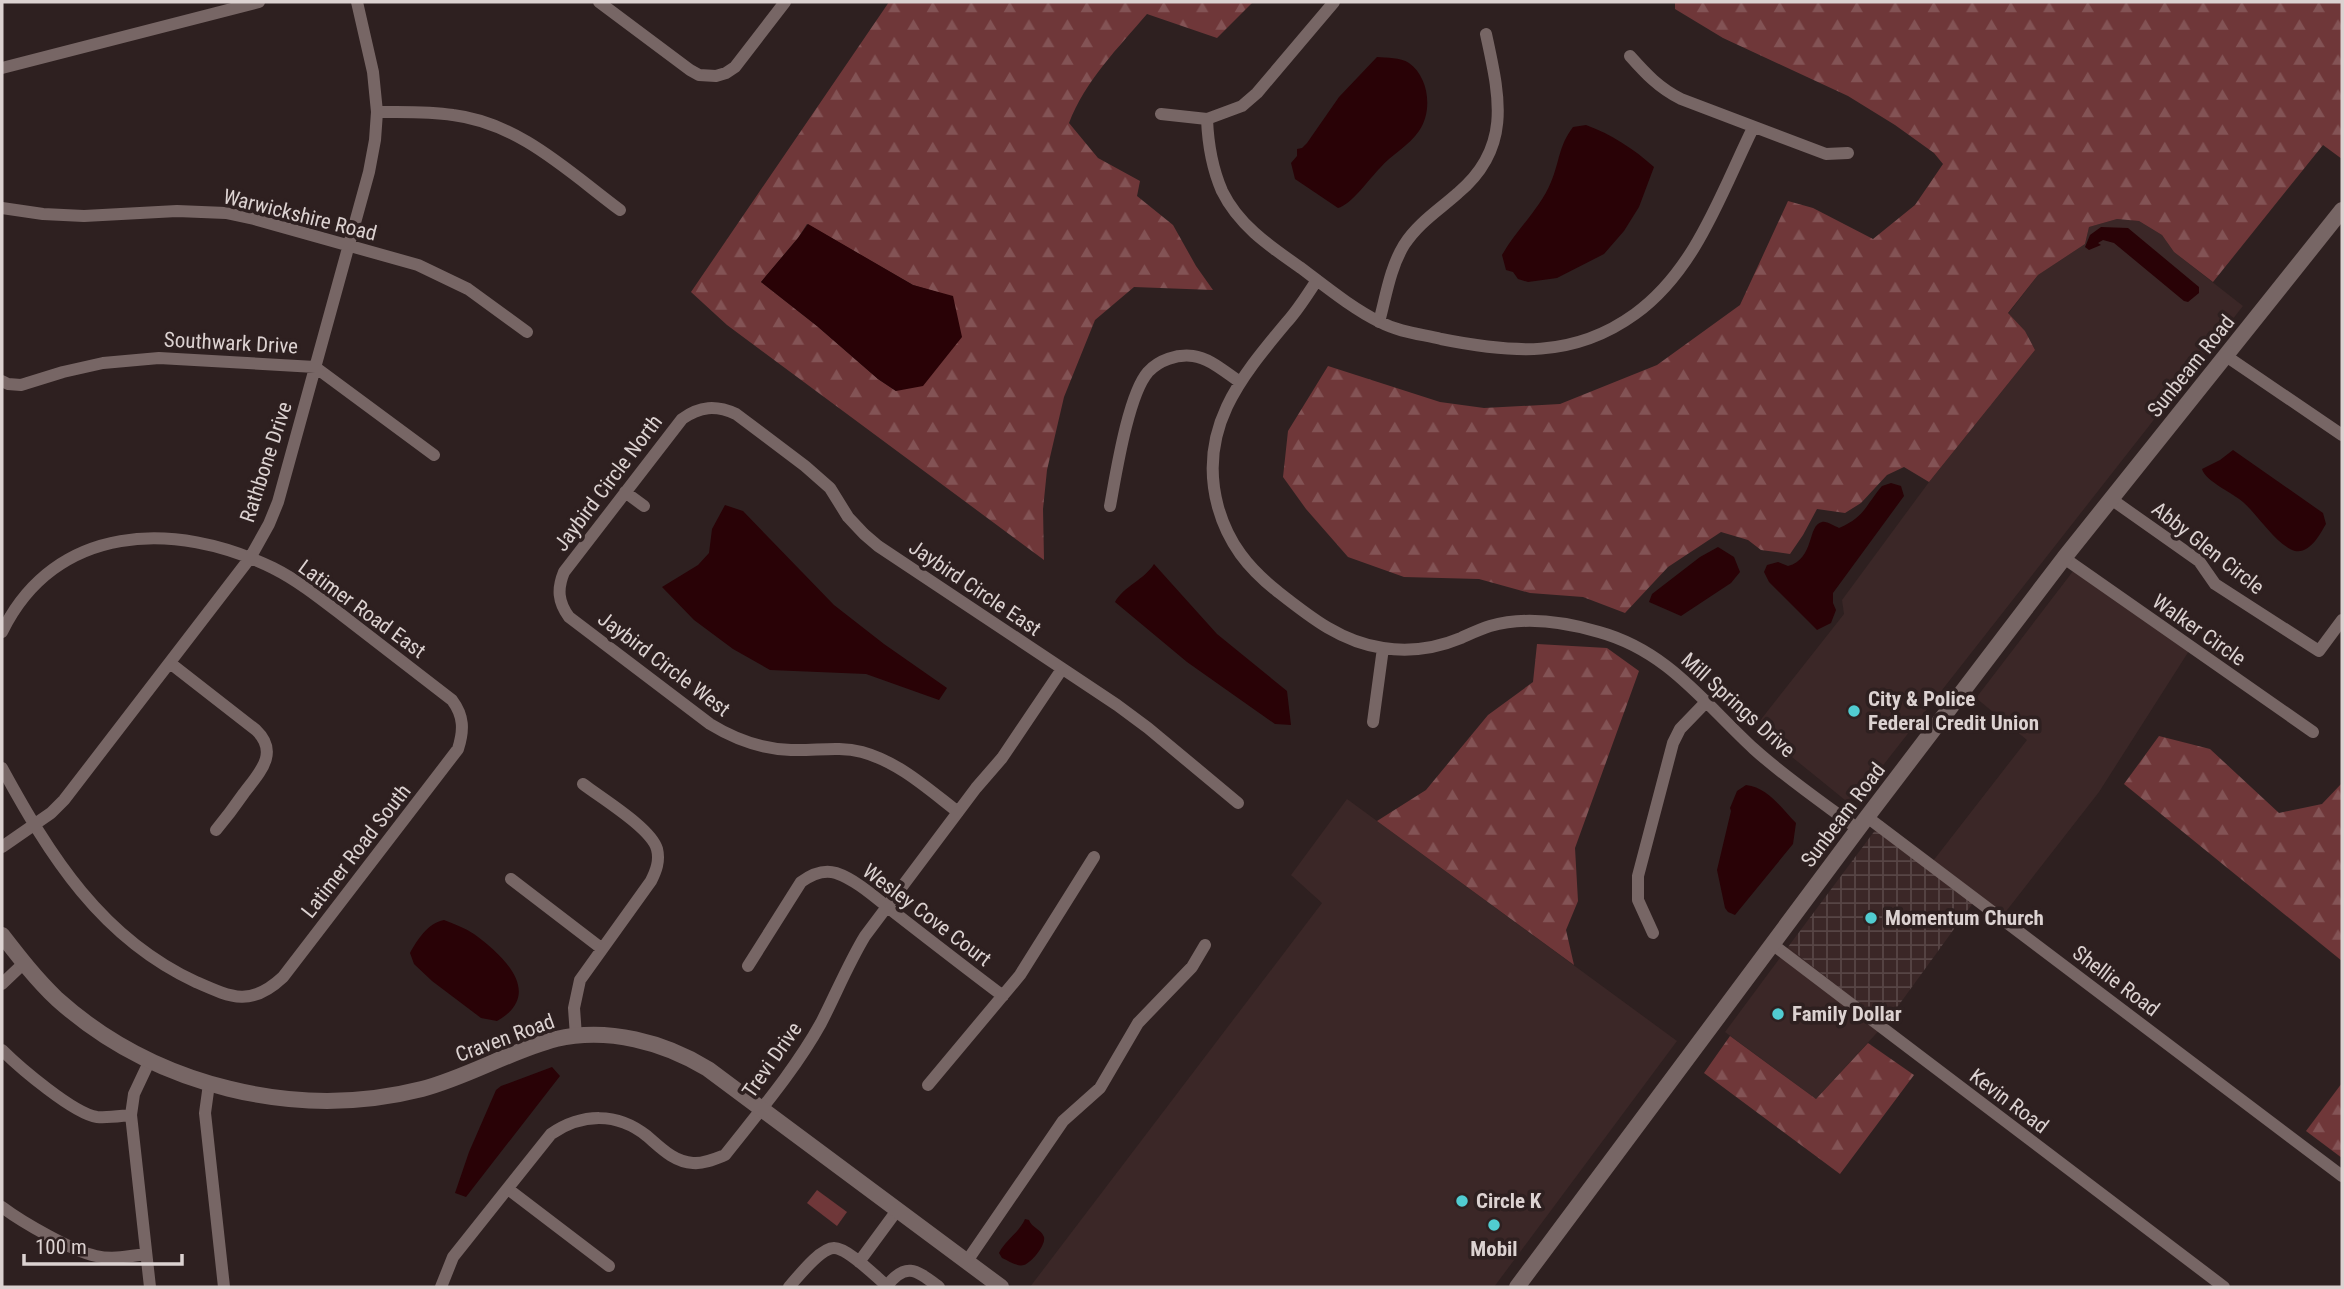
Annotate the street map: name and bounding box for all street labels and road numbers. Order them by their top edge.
street label: Warwickshire Road [221,184,379,246]
street label: Sunbeam Road [2143,310,2239,422]
street label: Southwark Drive [163,328,299,359]
street label: Rathbone Drive [235,399,297,525]
street label: Jaybird Circle North [549,410,667,556]
street label: Abby Glen Circle [2147,497,2269,599]
street label: Jaybird Circle East [905,535,1045,641]
street label: Latimer Road East [294,555,430,663]
street label: Walker Circle [2148,589,2250,671]
street label: Jaybird Circle West [593,607,735,721]
street label: Mill Springs Drive [1676,648,1800,762]
street label: Sunbeam Road [1796,758,1890,872]
street label: Latimer Road South [296,779,416,923]
street label: Wesley Cove Court [858,859,996,971]
street label: Shellie Road [2068,941,2164,1021]
street label: Craven Road [452,1009,558,1067]
street label: Trevi Drive [737,1018,807,1102]
street label: Kevin Road [1965,1064,2053,1138]

